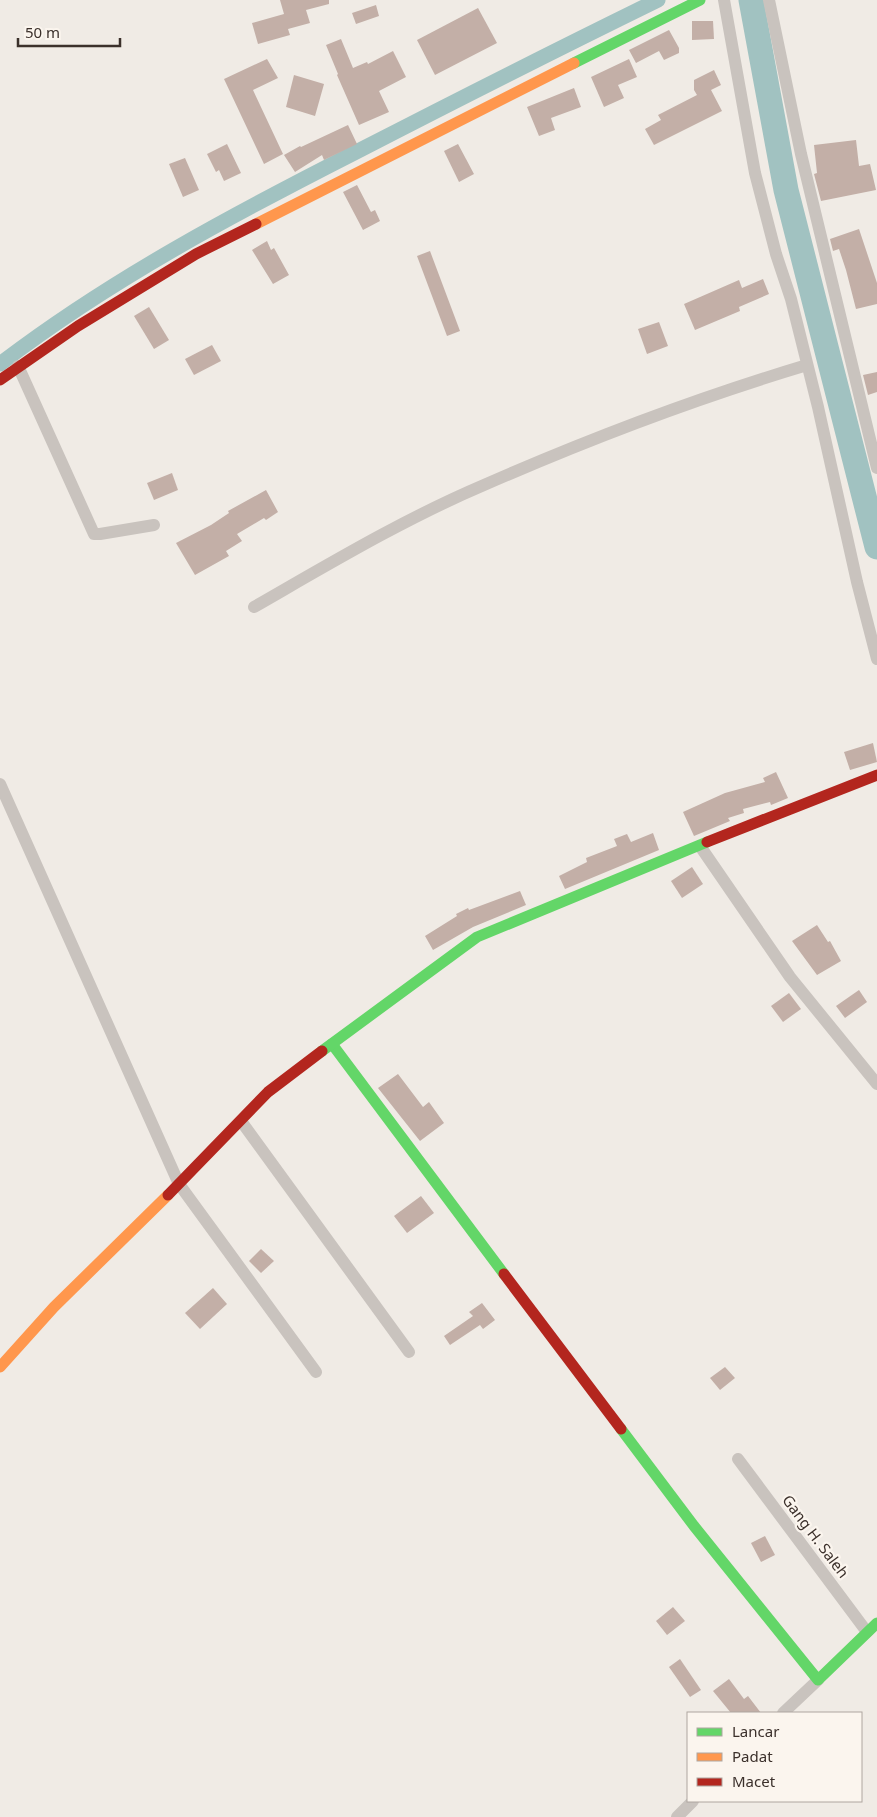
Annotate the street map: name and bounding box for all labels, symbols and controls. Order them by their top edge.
scale bar [18,15,120,47]
text: 50 m [25,22,60,42]
street label: Gang H. Saleh [778,1490,854,1582]
legend [687,1712,862,1802]
text: Lancar [732,1721,779,1741]
text: Padat [732,1746,773,1766]
text: Macet [732,1771,776,1791]

